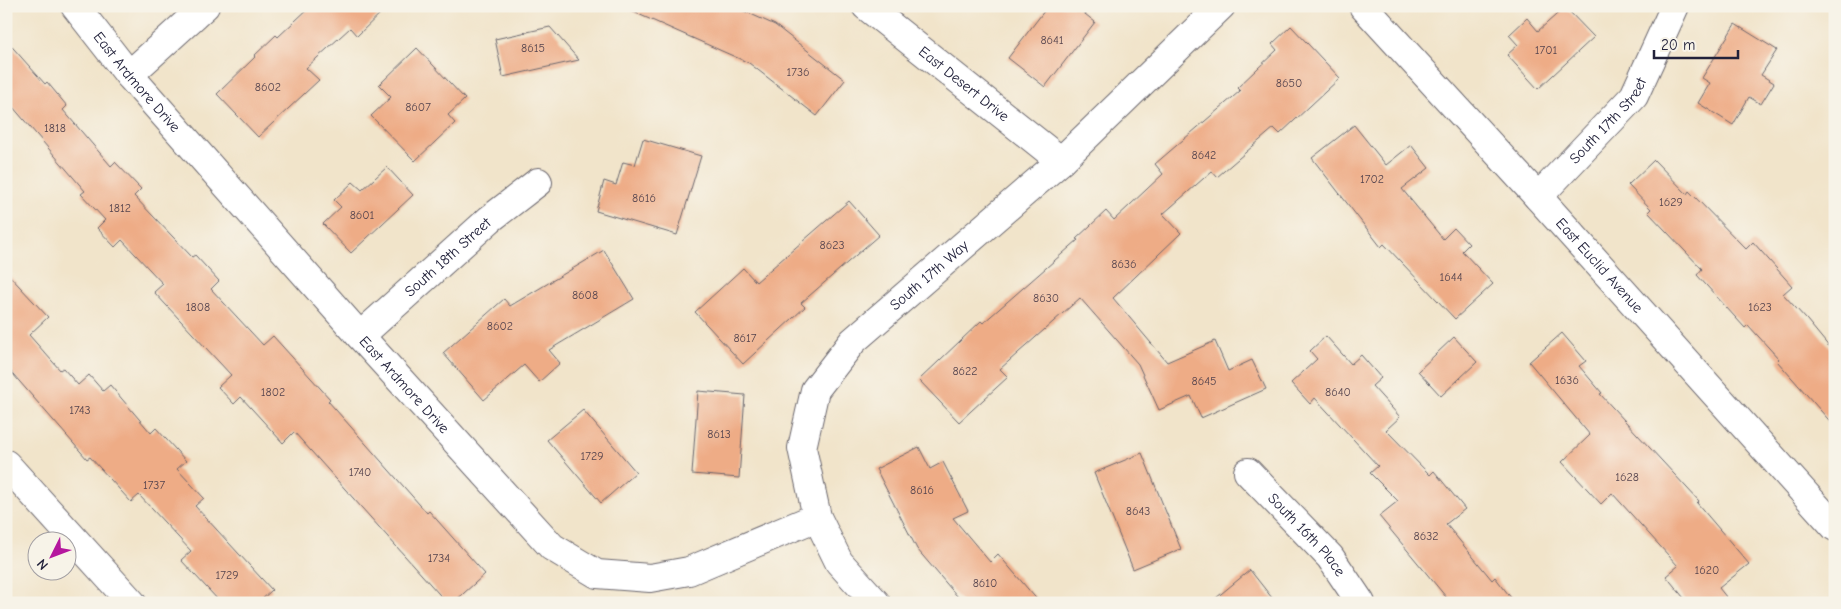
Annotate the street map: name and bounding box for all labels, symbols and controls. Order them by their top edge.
street label: East Ardmore Drive [90,28,184,136]
scale bar [1654,28,1737,60]
house number: 8641 [1040,33,1064,47]
text: 20 m [1661,36,1695,54]
house number: 8615 [521,41,545,55]
street label: East Desert Drive [915,42,1013,126]
house number: 1701 [1535,43,1557,57]
house number: 1736 [786,65,810,79]
street label: South 17th Street [1565,74,1650,167]
house number: 8650 [1276,76,1302,90]
house number: 8602 [255,80,281,94]
house number: 8607 [405,100,431,114]
house number: 1818 [44,121,66,135]
house number: 8642 [1192,148,1216,162]
house number: 1702 [1360,172,1384,186]
house number: 8616 [632,191,656,205]
house number: 1629 [1659,195,1683,209]
house number: 1812 [109,201,131,215]
house number: 8601 [350,208,375,222]
street label: South 18th Street [401,213,495,301]
street label: East Euclid Avenue [1552,214,1647,317]
street label: South 17th Way [886,236,972,314]
house number: 8623 [819,238,845,252]
house number: 8636 [1111,257,1137,271]
house number: 1644 [1440,270,1463,284]
house number: 8608 [572,288,598,302]
house number: 8630 [1033,291,1059,305]
house number: 1808 [186,300,210,314]
house number: 1623 [1748,300,1772,314]
house number: 8602 [487,319,513,333]
house number: 8617 [733,331,757,345]
street label: East Ardmore Drive [355,332,453,437]
house number: 8622 [952,364,978,378]
house number: 1636 [1555,373,1579,387]
house number: 8645 [1192,374,1217,388]
house number: 1802 [261,385,285,399]
house number: 8640 [1325,385,1351,399]
house number: 1743 [69,403,91,417]
house number: 8613 [707,427,731,441]
house number: 1729 [580,449,604,463]
house number: 1740 [349,465,371,479]
house number: 1628 [1615,470,1639,484]
house number: 1737 [143,478,165,492]
house number: 8616 [910,483,934,497]
street label: South 16th Place [1264,489,1350,580]
house number: 8643 [1126,504,1150,518]
house number: 8632 [1413,529,1439,543]
north arrow [28,532,78,582]
house number: 1734 [428,551,450,565]
text: N [33,555,52,573]
house number: 1620 [1695,563,1719,577]
house number: 1729 [215,568,239,582]
house number: 8610 [973,576,997,590]

